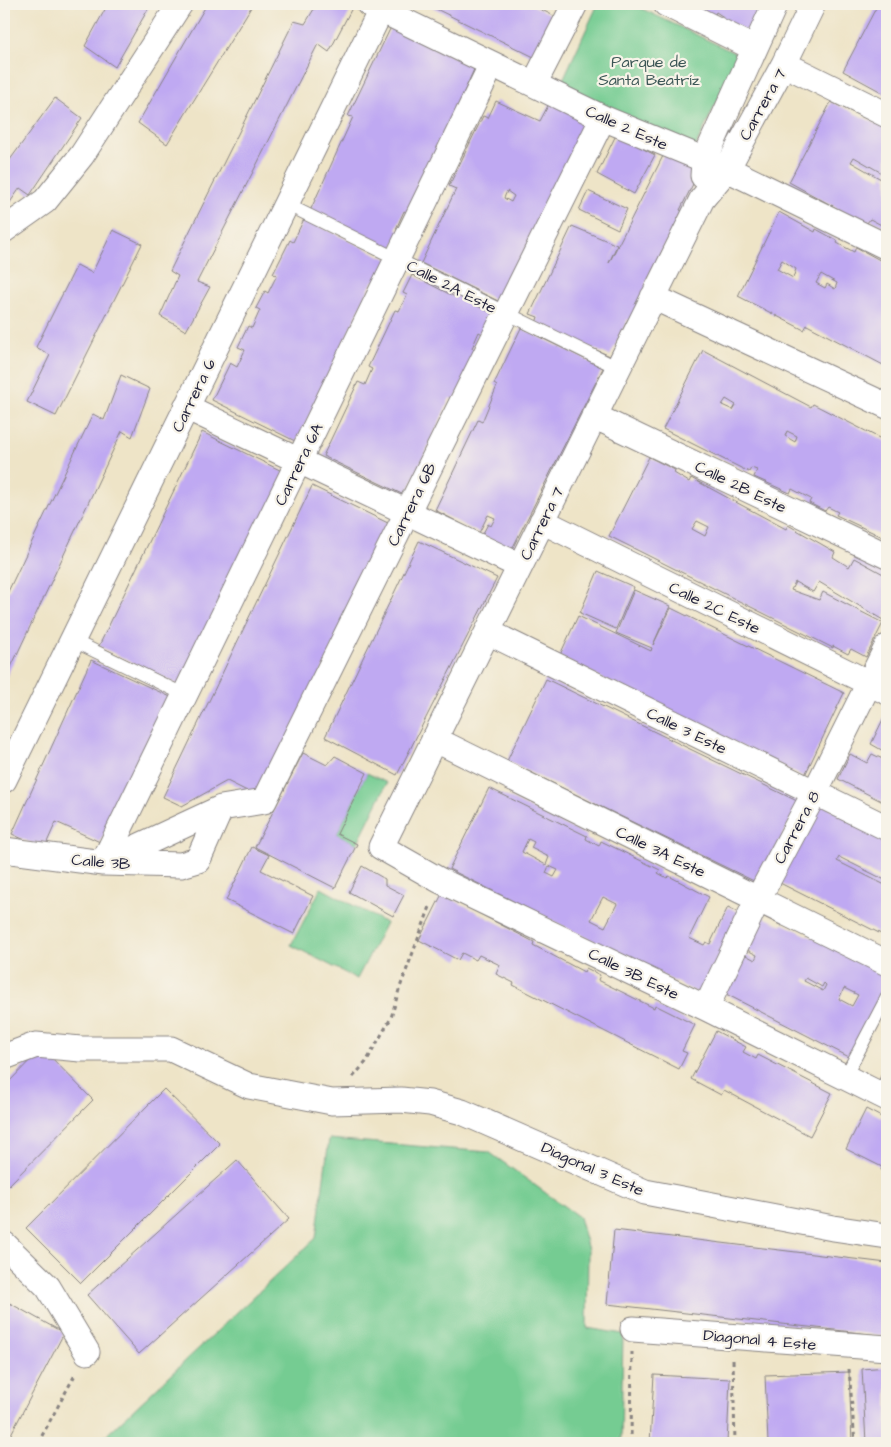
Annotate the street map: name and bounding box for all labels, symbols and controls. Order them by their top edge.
park label: Parque de Santa Beatríz [598,51,700,91]
street label: Carrera 7 [734,64,792,144]
street label: Calle 2 Este [582,100,671,156]
street label: Calle 2A Este [403,255,501,319]
street label: Carrera 6 [167,355,221,436]
street label: Carrera 6A [269,419,328,509]
street label: Calle 2B Este [691,455,790,519]
street label: Carrera 6B [382,458,442,550]
street label: Carrera 7 [515,483,569,564]
street label: Calle 2C Este [665,576,764,640]
street label: Calle 3 Este [643,702,731,760]
street label: Carrera 8 [769,787,825,868]
street label: Calle 3A Este [612,821,709,883]
street label: Calle 3B [71,848,132,876]
street label: Calle 3B Este [585,943,683,1005]
street label: Diagonal 3 Este [537,1136,648,1202]
street label: Diagonal 4 Este [702,1324,818,1357]

